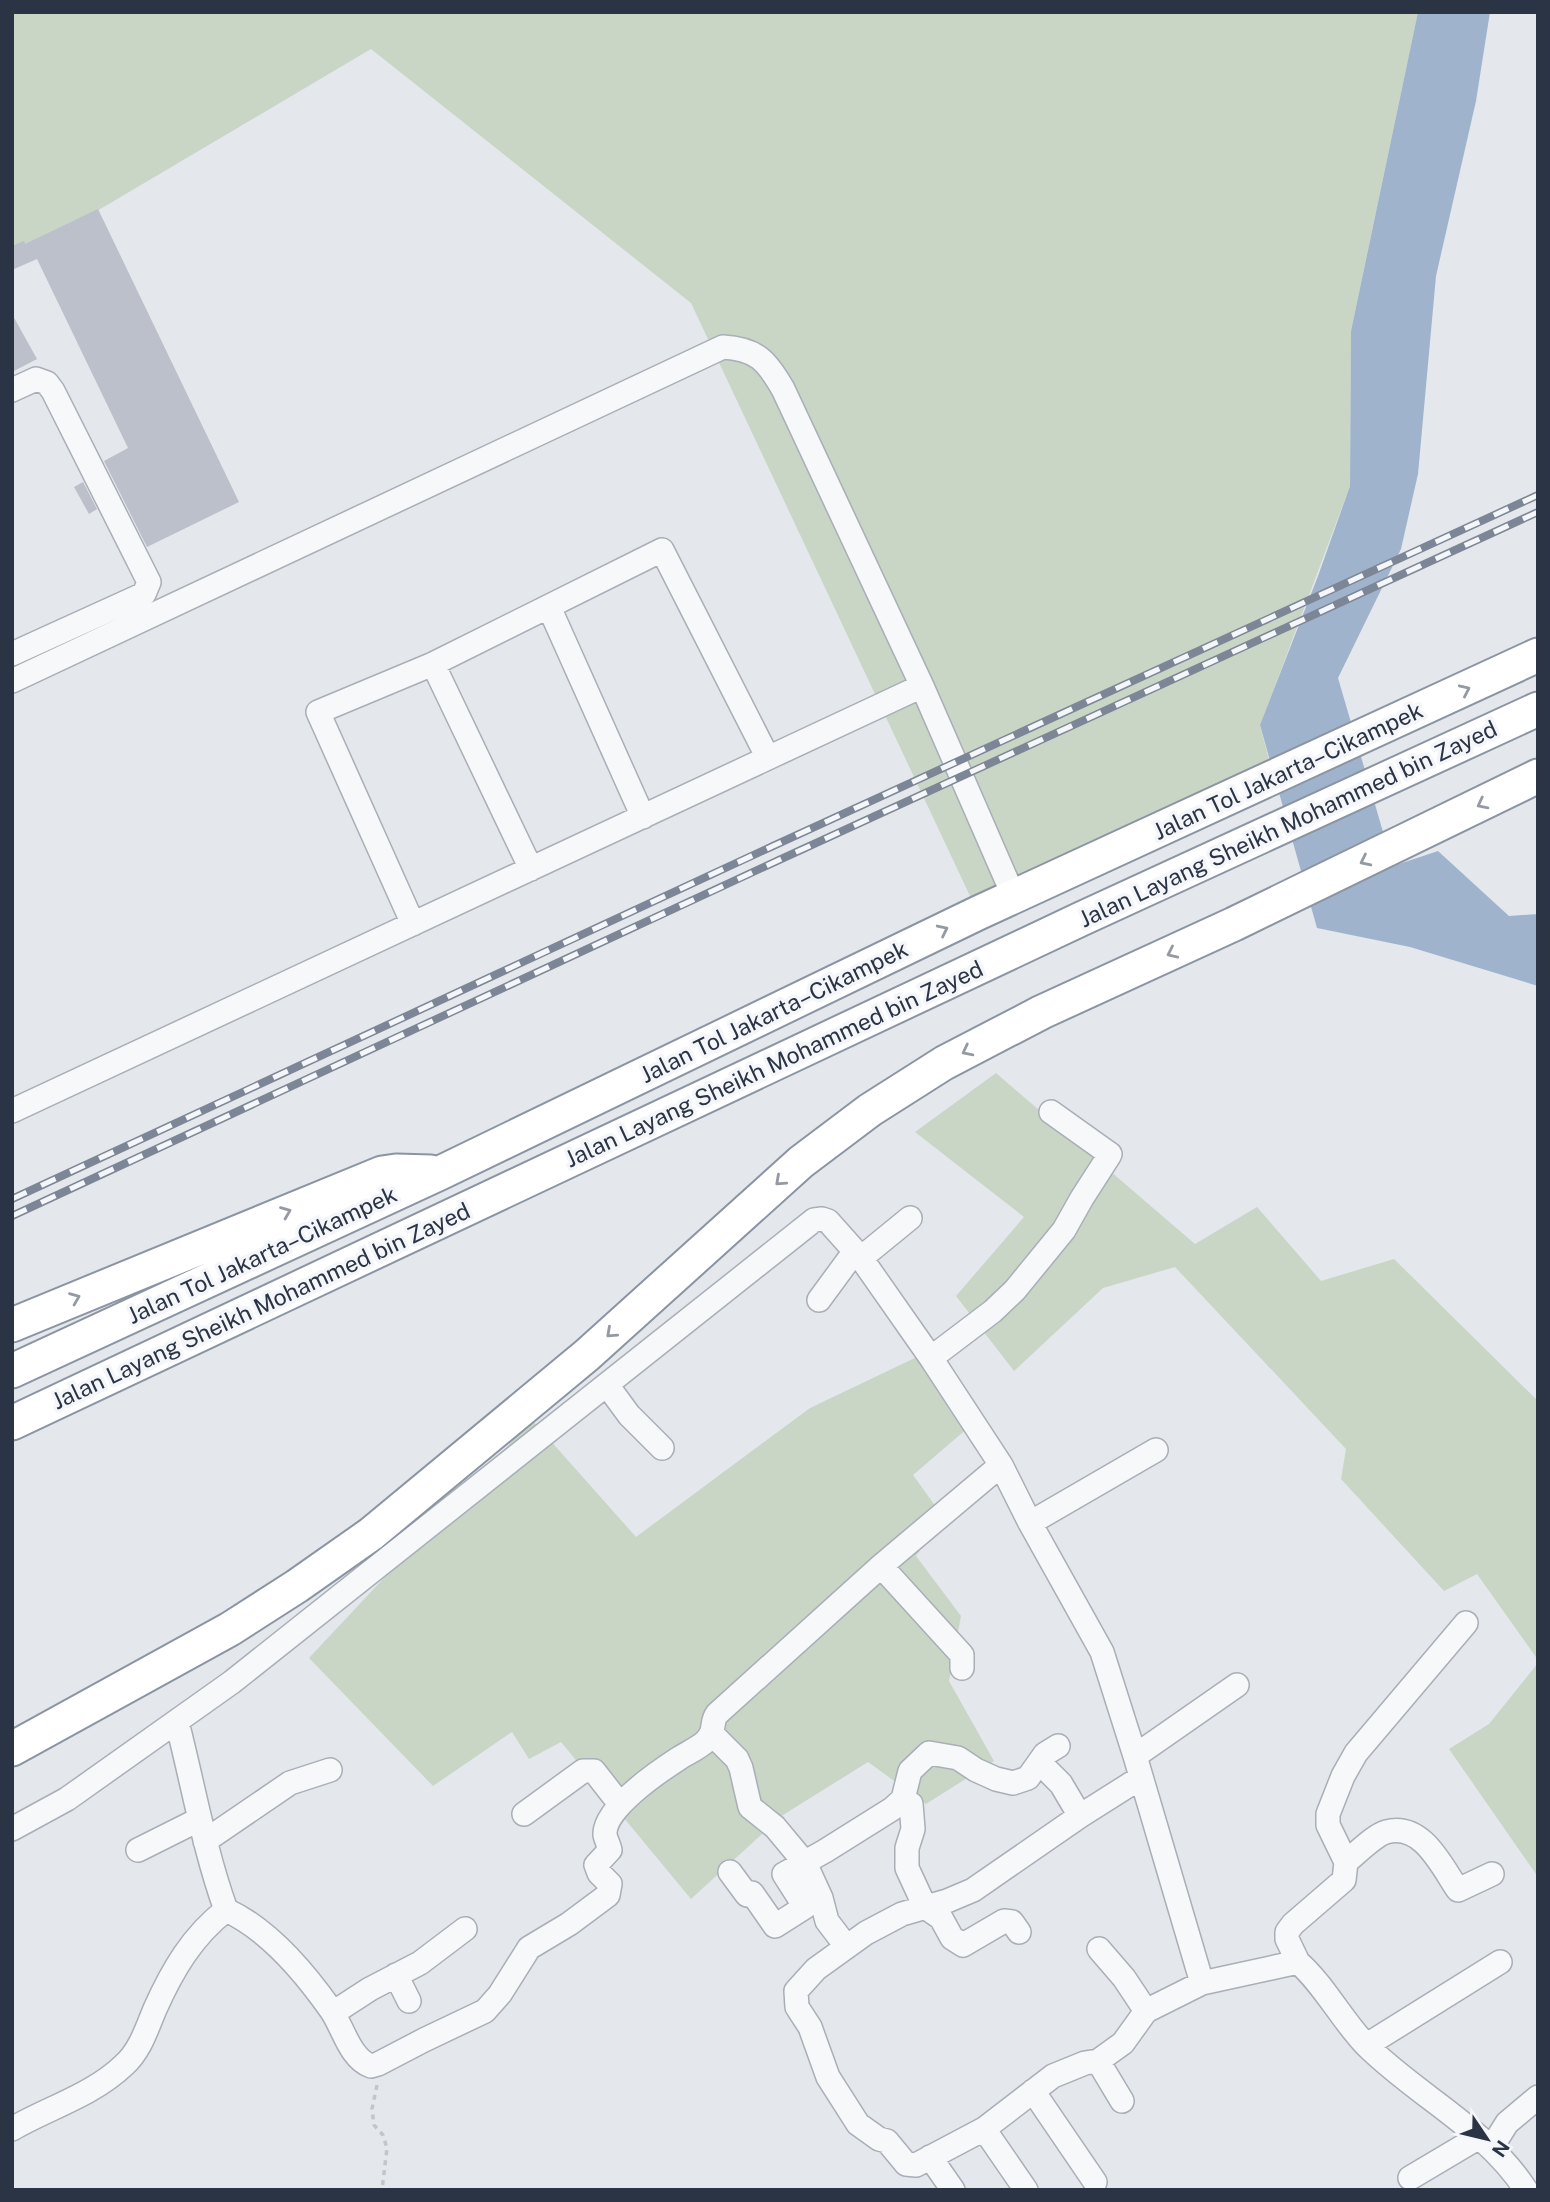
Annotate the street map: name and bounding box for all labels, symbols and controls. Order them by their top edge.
one-way arrow [1458,684,1470,698]
street label: Jalan Tol Jakarta–Cikampek [1149,696,1427,845]
street label: Jalan Layang Sheikh Mohammed bin Zayed [1074,714,1501,933]
one-way arrow [1477,795,1489,809]
one-way arrow [1360,853,1372,867]
one-way arrow [936,925,948,939]
street label: Jalan Tol Jakarta–Cikampek [636,935,912,1088]
one-way arrow [1167,944,1179,958]
street label: Jalan Layang Sheikh Mohammed bin Zayed [560,954,987,1173]
one-way arrow [962,1043,974,1057]
one-way arrow [775,1172,788,1185]
street label: Jalan Tol Jakarta–Cikampek [123,1180,401,1329]
street label: Jalan Layang Sheikh Mohammed bin Zayed [47,1196,474,1415]
one-way arrow [279,1207,291,1221]
one-way arrow [69,1293,81,1307]
one-way arrow [607,1325,620,1337]
north arrow [1452,2104,1522,2174]
text: N [1488,2136,1514,2161]

